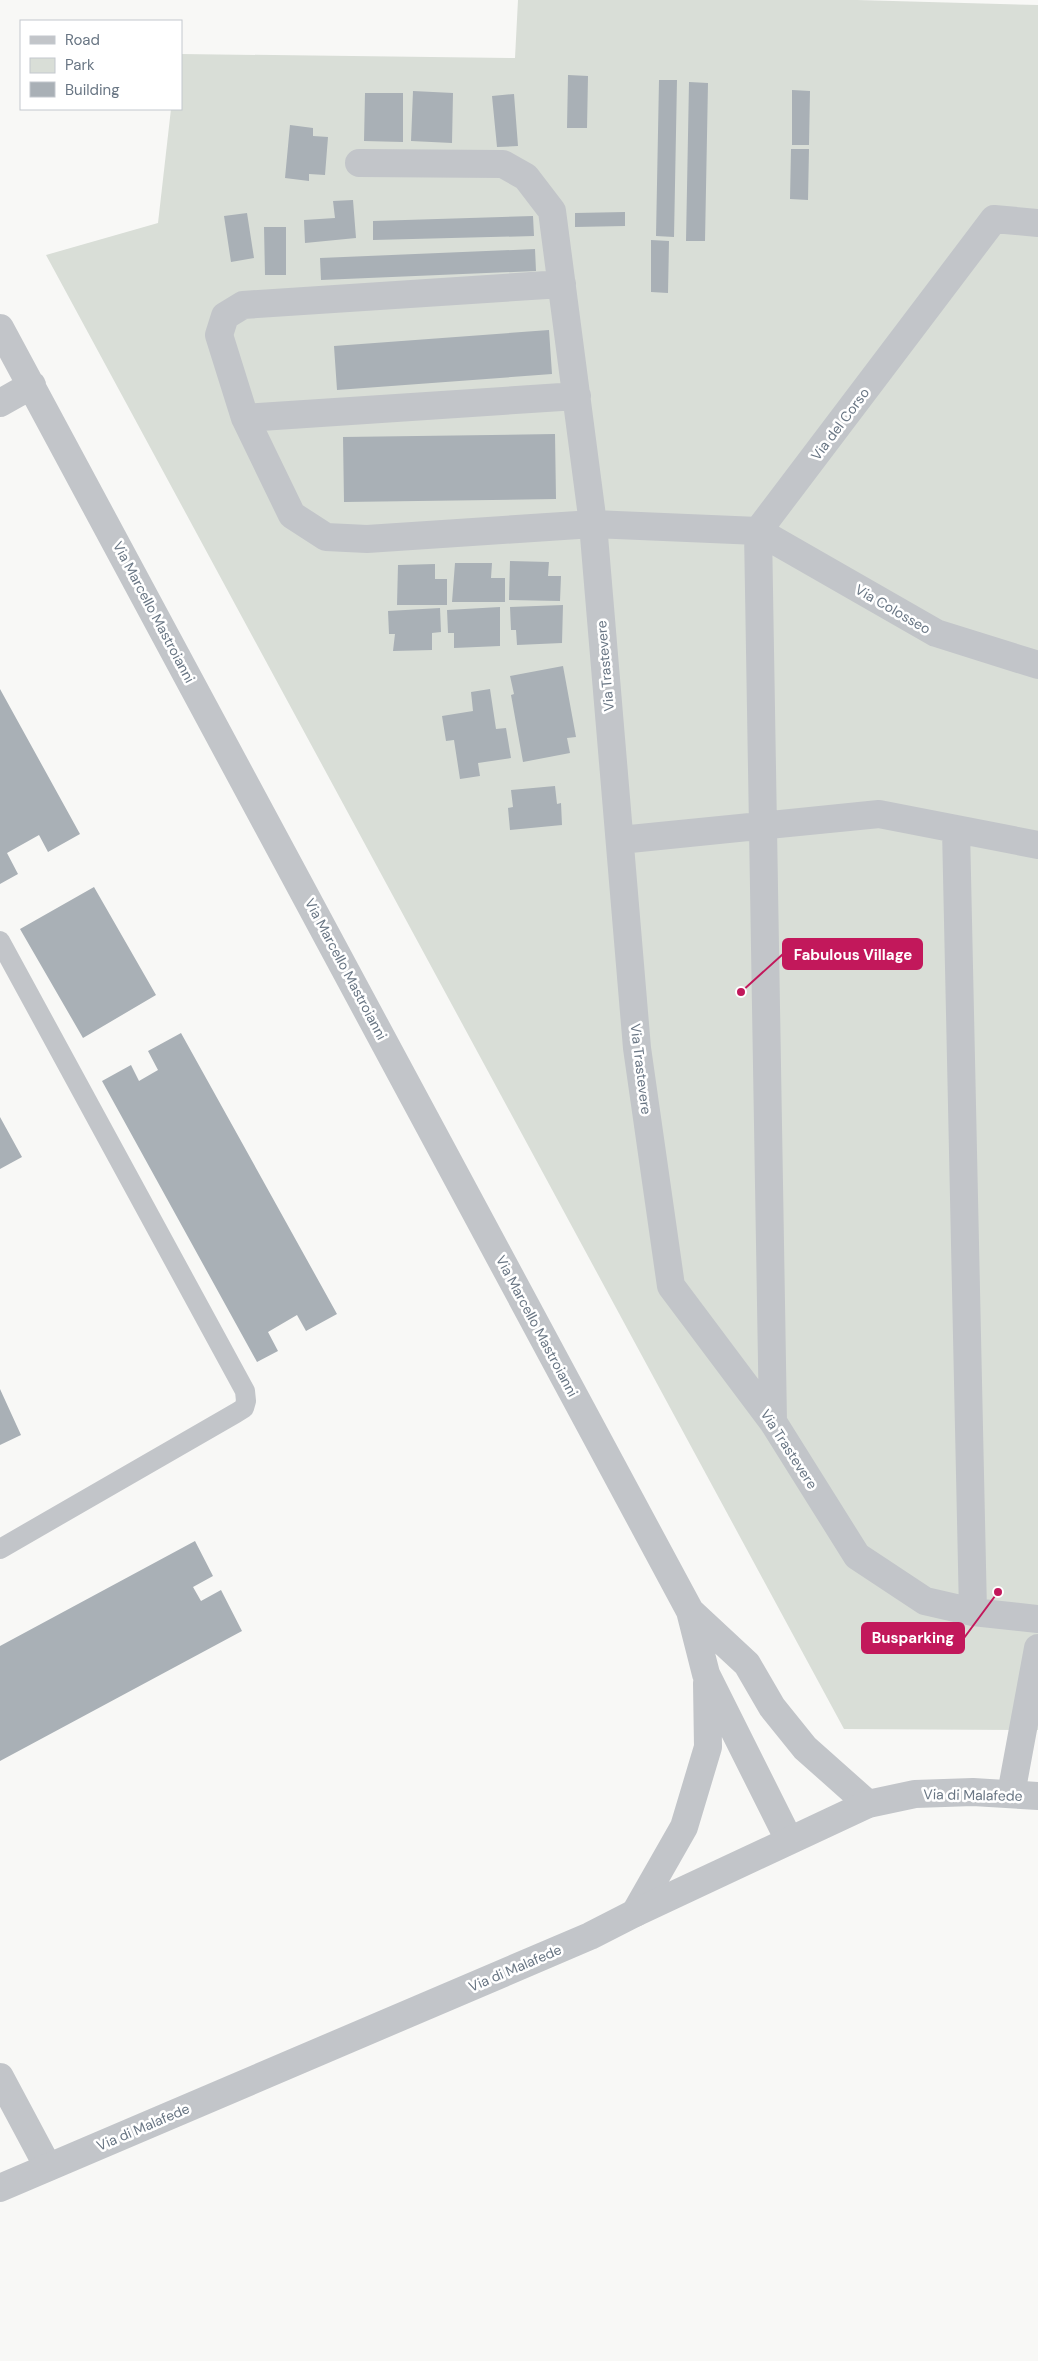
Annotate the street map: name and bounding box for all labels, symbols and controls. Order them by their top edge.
legend [20,20,182,110]
text: Road [65,30,100,50]
text: Park [65,55,95,75]
text: Building [65,80,120,100]
street label: Via del Corso [807,384,873,464]
street label: Via Marcello Mastroianni [109,538,199,686]
street label: Via Colosseo [852,580,934,638]
street label: Via Trastevere [592,620,618,712]
street label: Via Marcello Mastroianni [301,895,391,1043]
callout: Fabulous Village [783,939,922,969]
text: Fabulous Village [794,945,912,965]
street label: Via Trastevere [626,1023,656,1116]
street label: Via Marcello Mastroianni [492,1252,582,1400]
street label: Via Trastevere [757,1406,821,1492]
callout: Busparking [862,1623,964,1653]
text: Busparking [872,1628,954,1648]
street label: Via di Malafede [923,1785,1023,1805]
street label: Via di Malafede [466,1940,564,1996]
street label: Via di Malafede [94,2099,192,2155]

